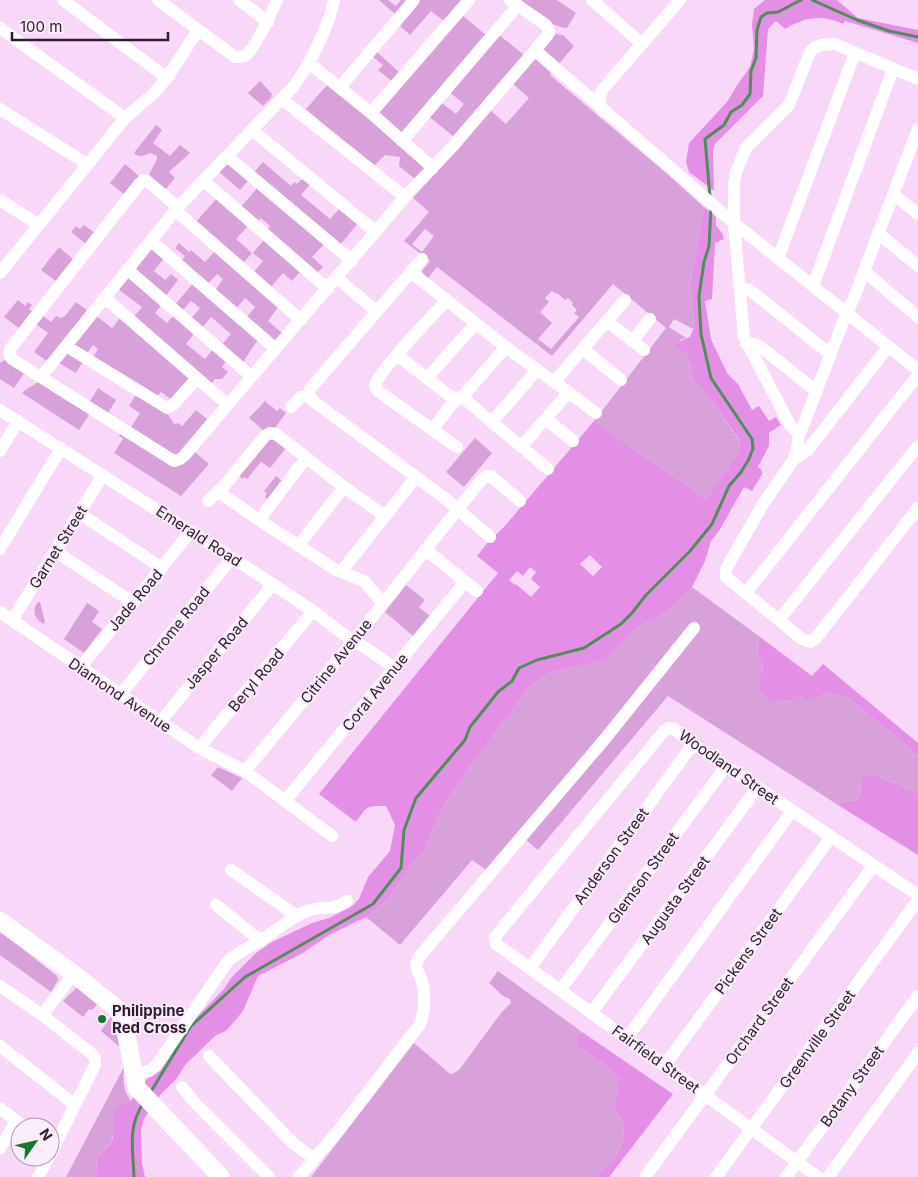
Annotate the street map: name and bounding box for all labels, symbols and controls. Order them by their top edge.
scale bar [12,10,169,42]
text: 100 m [20,17,62,36]
street label: Emerald Road [153,501,245,571]
street label: Garnet Street [25,502,91,592]
street label: Jade Road [104,565,166,635]
street label: Chrome Road [138,583,214,669]
street label: Jasper Road [180,613,252,693]
street label: Citrine Avenue [296,615,376,707]
street label: Beryl Road [224,644,288,716]
street label: Coral Avenue [338,649,412,735]
street label: Diamond Avenue [65,654,175,736]
street label: Woodland Street [675,725,783,809]
street label: Anderson Street [569,804,653,908]
street label: Glemson Street [603,828,683,928]
street label: Augusta Street [636,852,714,948]
street label: Pickens Street [710,904,786,998]
street label: Orchard Street [721,973,797,1069]
street label: Greenville Street [775,986,859,1092]
place label: Philippine Red Cross [112,1001,186,1037]
marker: Philippine Red Cross [96,1013,108,1025]
street label: Fairfield Street [608,1021,704,1097]
street label: Botany Street [816,1042,888,1130]
north arrow [10,1117,60,1167]
text: N [36,1125,56,1144]

